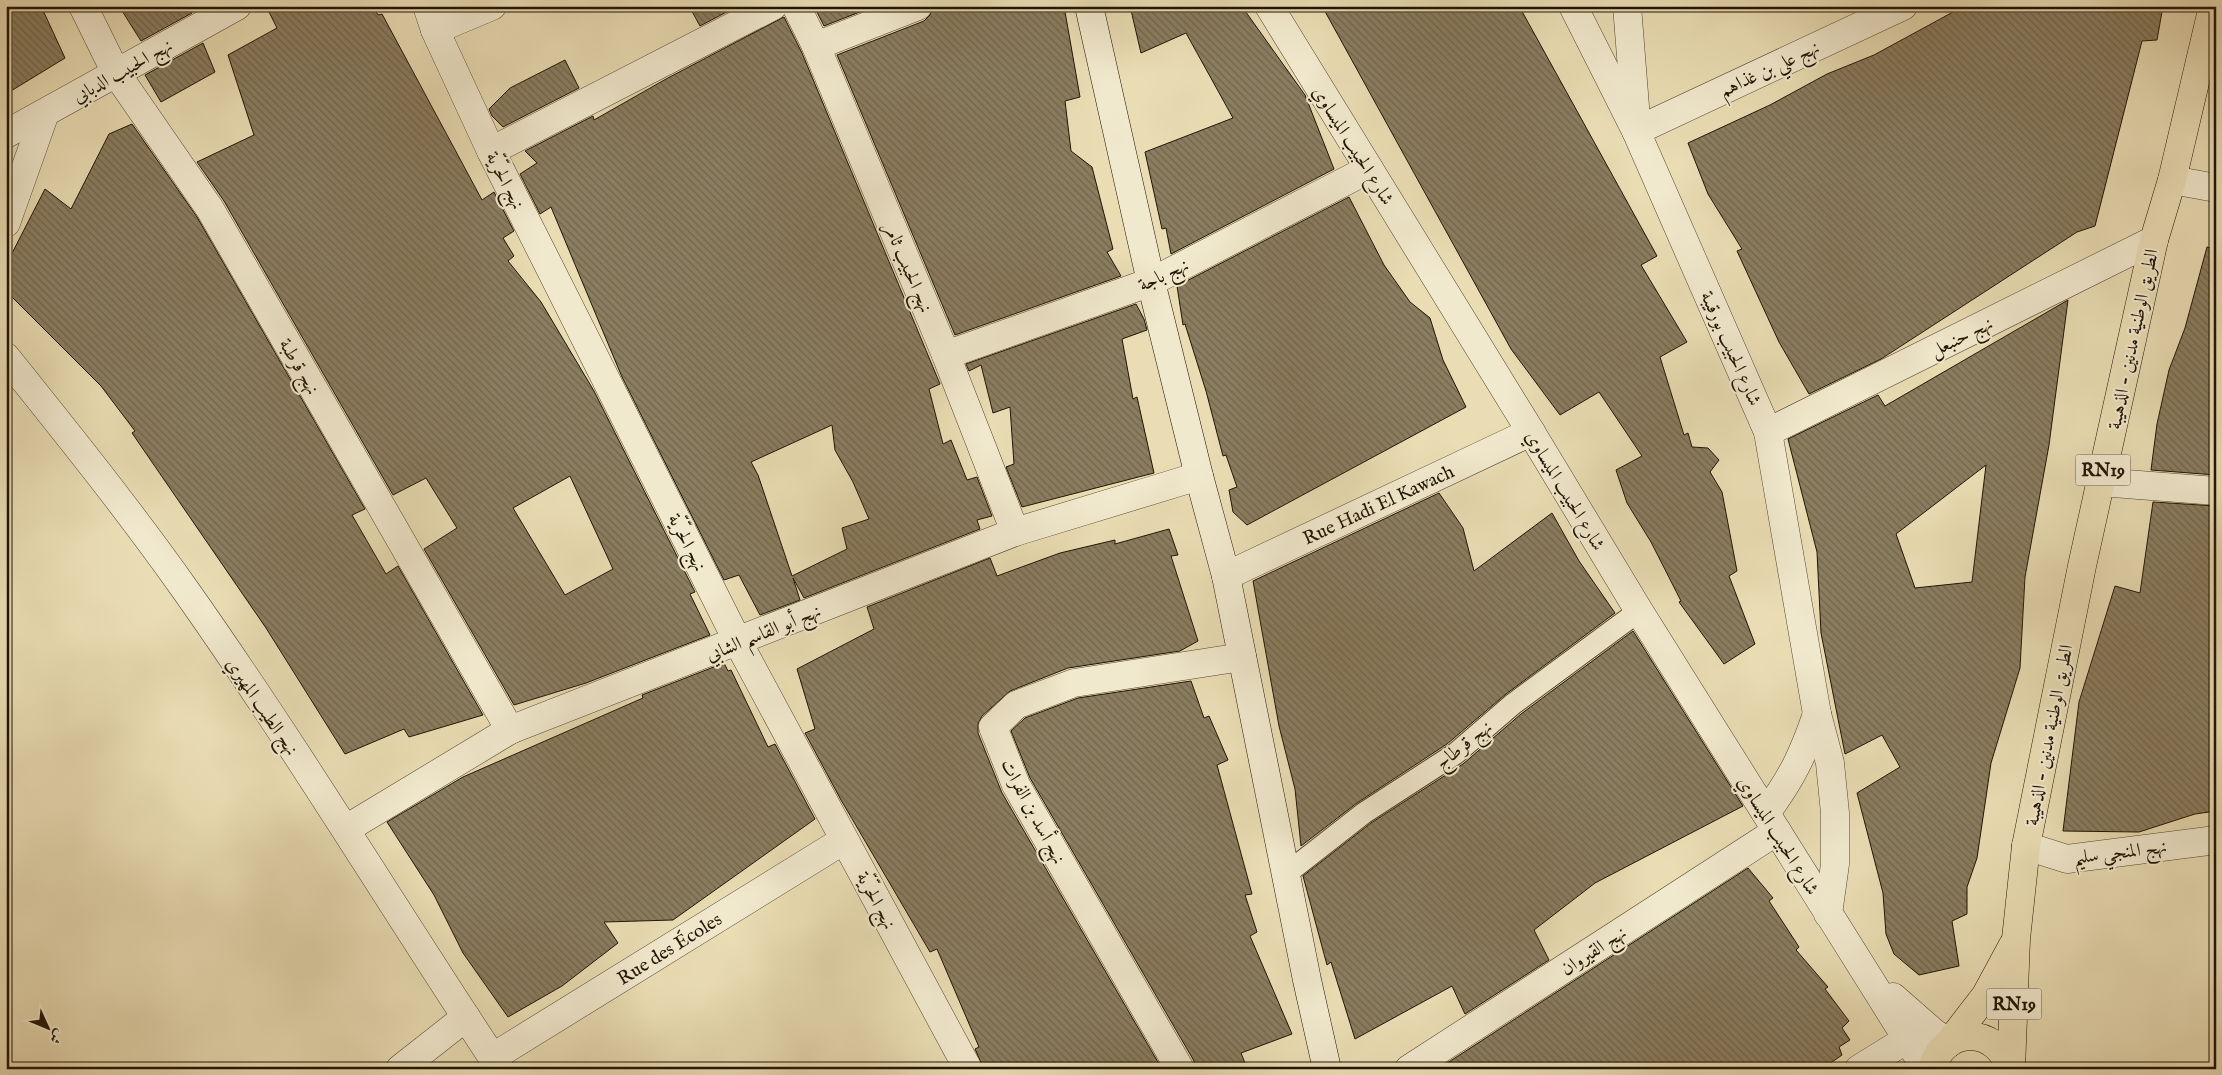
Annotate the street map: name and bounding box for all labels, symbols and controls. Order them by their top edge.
street label: نهج الحبيب الدبابي [69,34,179,113]
street label: نهج علي بن غذاهم [1716,36,1826,108]
street label: شارع الحبيب الميساوي [1304,82,1399,211]
street label: نهج الحرّيّة [476,147,531,216]
street label: نهج الحبيب ثامر [874,219,937,318]
street label: الطريق الوطنية مدنين - الذهيبة [2103,247,2165,432]
street label: نهج باجة [1135,254,1195,302]
street label: شارع الحبيب بورقيبة [1692,288,1766,411]
street label: نهج حنبعل [1926,312,1999,367]
street label: نهج قرطبة [269,335,324,401]
street label: شارع الحبيب الميساوي [1517,426,1610,557]
road number: RN19 [2076,454,2130,486]
street label: Rue Hadi El Kawach [1299,460,1458,551]
street label: نهج الحرّيّة [658,509,713,578]
street label: نهج أبو القاسم الشابي [702,598,827,673]
street label: الطريق الوطنية مدنين - الذهيبة [2021,643,2079,828]
street label: نهج الطيب المهيري [216,654,303,763]
street label: نهج قرطاج [1431,716,1500,779]
street label: نهج أسد بن الفرات [991,754,1072,871]
street label: شارع الحبيب الميساوي [1729,772,1824,901]
street label: نهج المنجي سليم [2072,835,2169,877]
street label: نهج الحرّيّة [847,867,902,936]
street label: Rue des Écoles [613,907,727,991]
street label: نهج القيروان [1557,921,1634,985]
road number: RN19 [1986,989,2042,1020]
north arrow [22,1002,72,1052]
text: ش [45,1025,68,1048]

